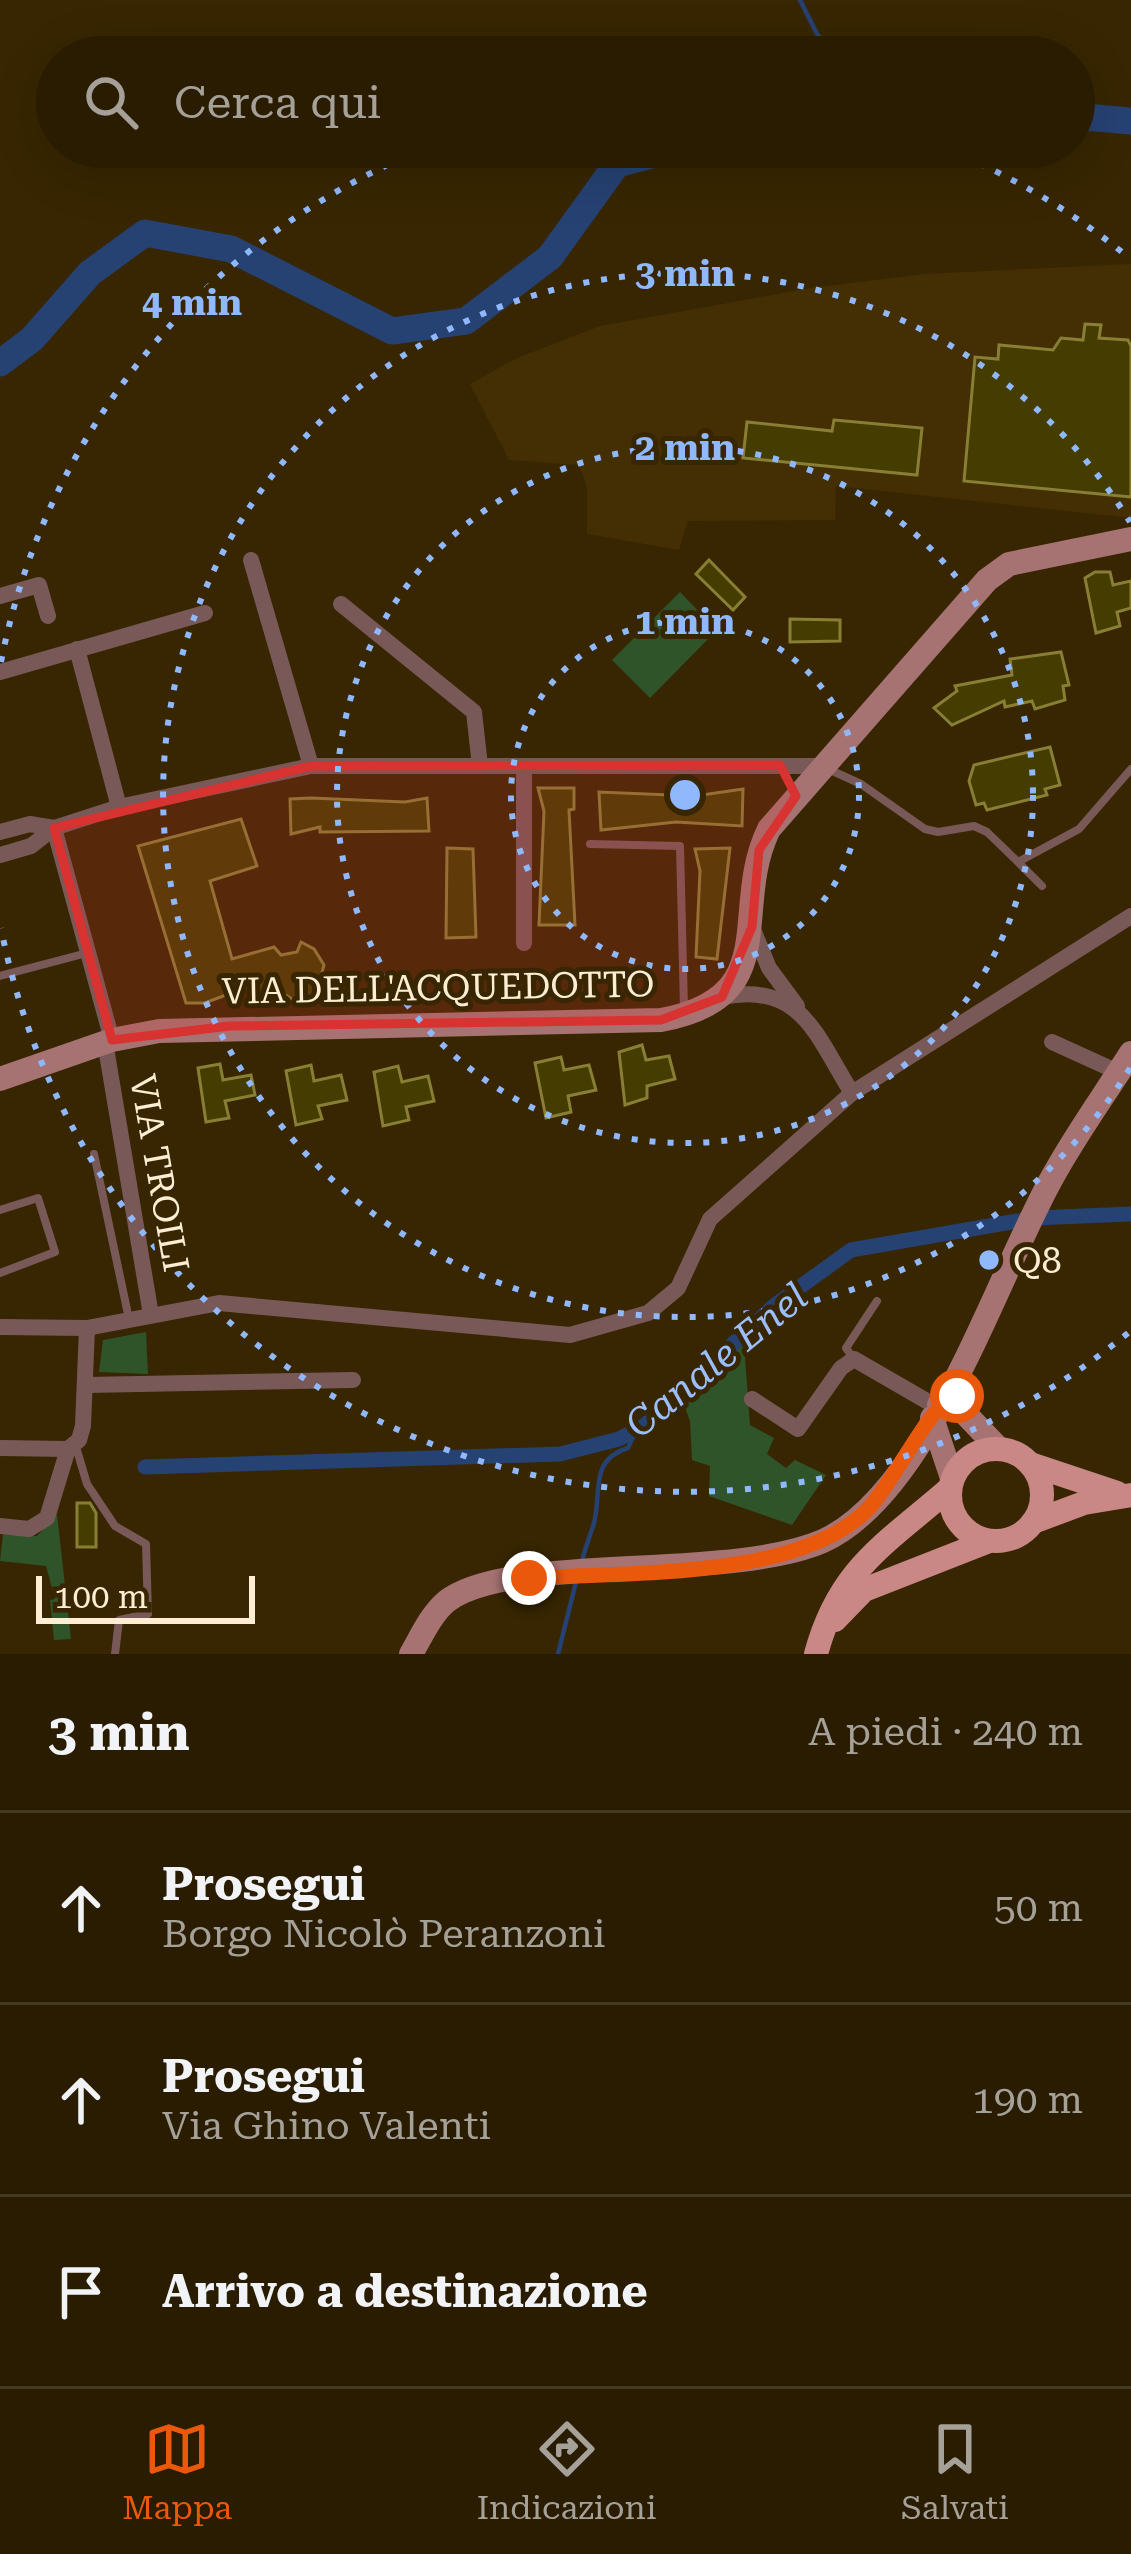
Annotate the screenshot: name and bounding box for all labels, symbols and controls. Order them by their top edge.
search box [36,36,1095,168]
icon: search [78,69,144,135]
text: Cerca qui [174,76,381,129]
text: 3 min [635,253,735,295]
text: 4 min [142,282,242,324]
text: 2 min [635,427,735,469]
text: 1 min [635,601,735,643]
centre of rings [664,774,706,816]
street label: VIA DELL'ACQUEDOTTO [221,963,655,1013]
street label: VIA TROILI [121,1071,197,1275]
place label: Q8 [1013,1240,1062,1282]
marker: Q8 [976,1247,1002,1273]
water label: Canale Enel [617,1274,817,1448]
route start [930,1369,984,1423]
route end [502,1551,556,1605]
scale bar [36,1570,255,1623]
text: 100 m [54,1577,148,1616]
text: 3 min [48,1703,190,1762]
text: A piedi · 240 m [808,1709,1083,1755]
text: Prosegui [162,1858,365,1911]
icon: ahead [48,1875,114,1941]
text: 50 m [994,1885,1083,1931]
text: Borgo Nicolò Peranzoni [162,1911,605,1957]
text: Prosegui [162,2050,365,2103]
icon: ahead [48,2067,114,2133]
text: 190 m [972,2077,1083,2123]
text: Via Ghino Valenti [162,2103,491,2149]
icon: arrive [48,2259,114,2325]
text: Arrivo a destinazione [162,2265,648,2318]
tab: Mappa [122,2416,232,2527]
tab: Indicazioni [477,2416,656,2527]
tab: Salvati [901,2416,1009,2527]

